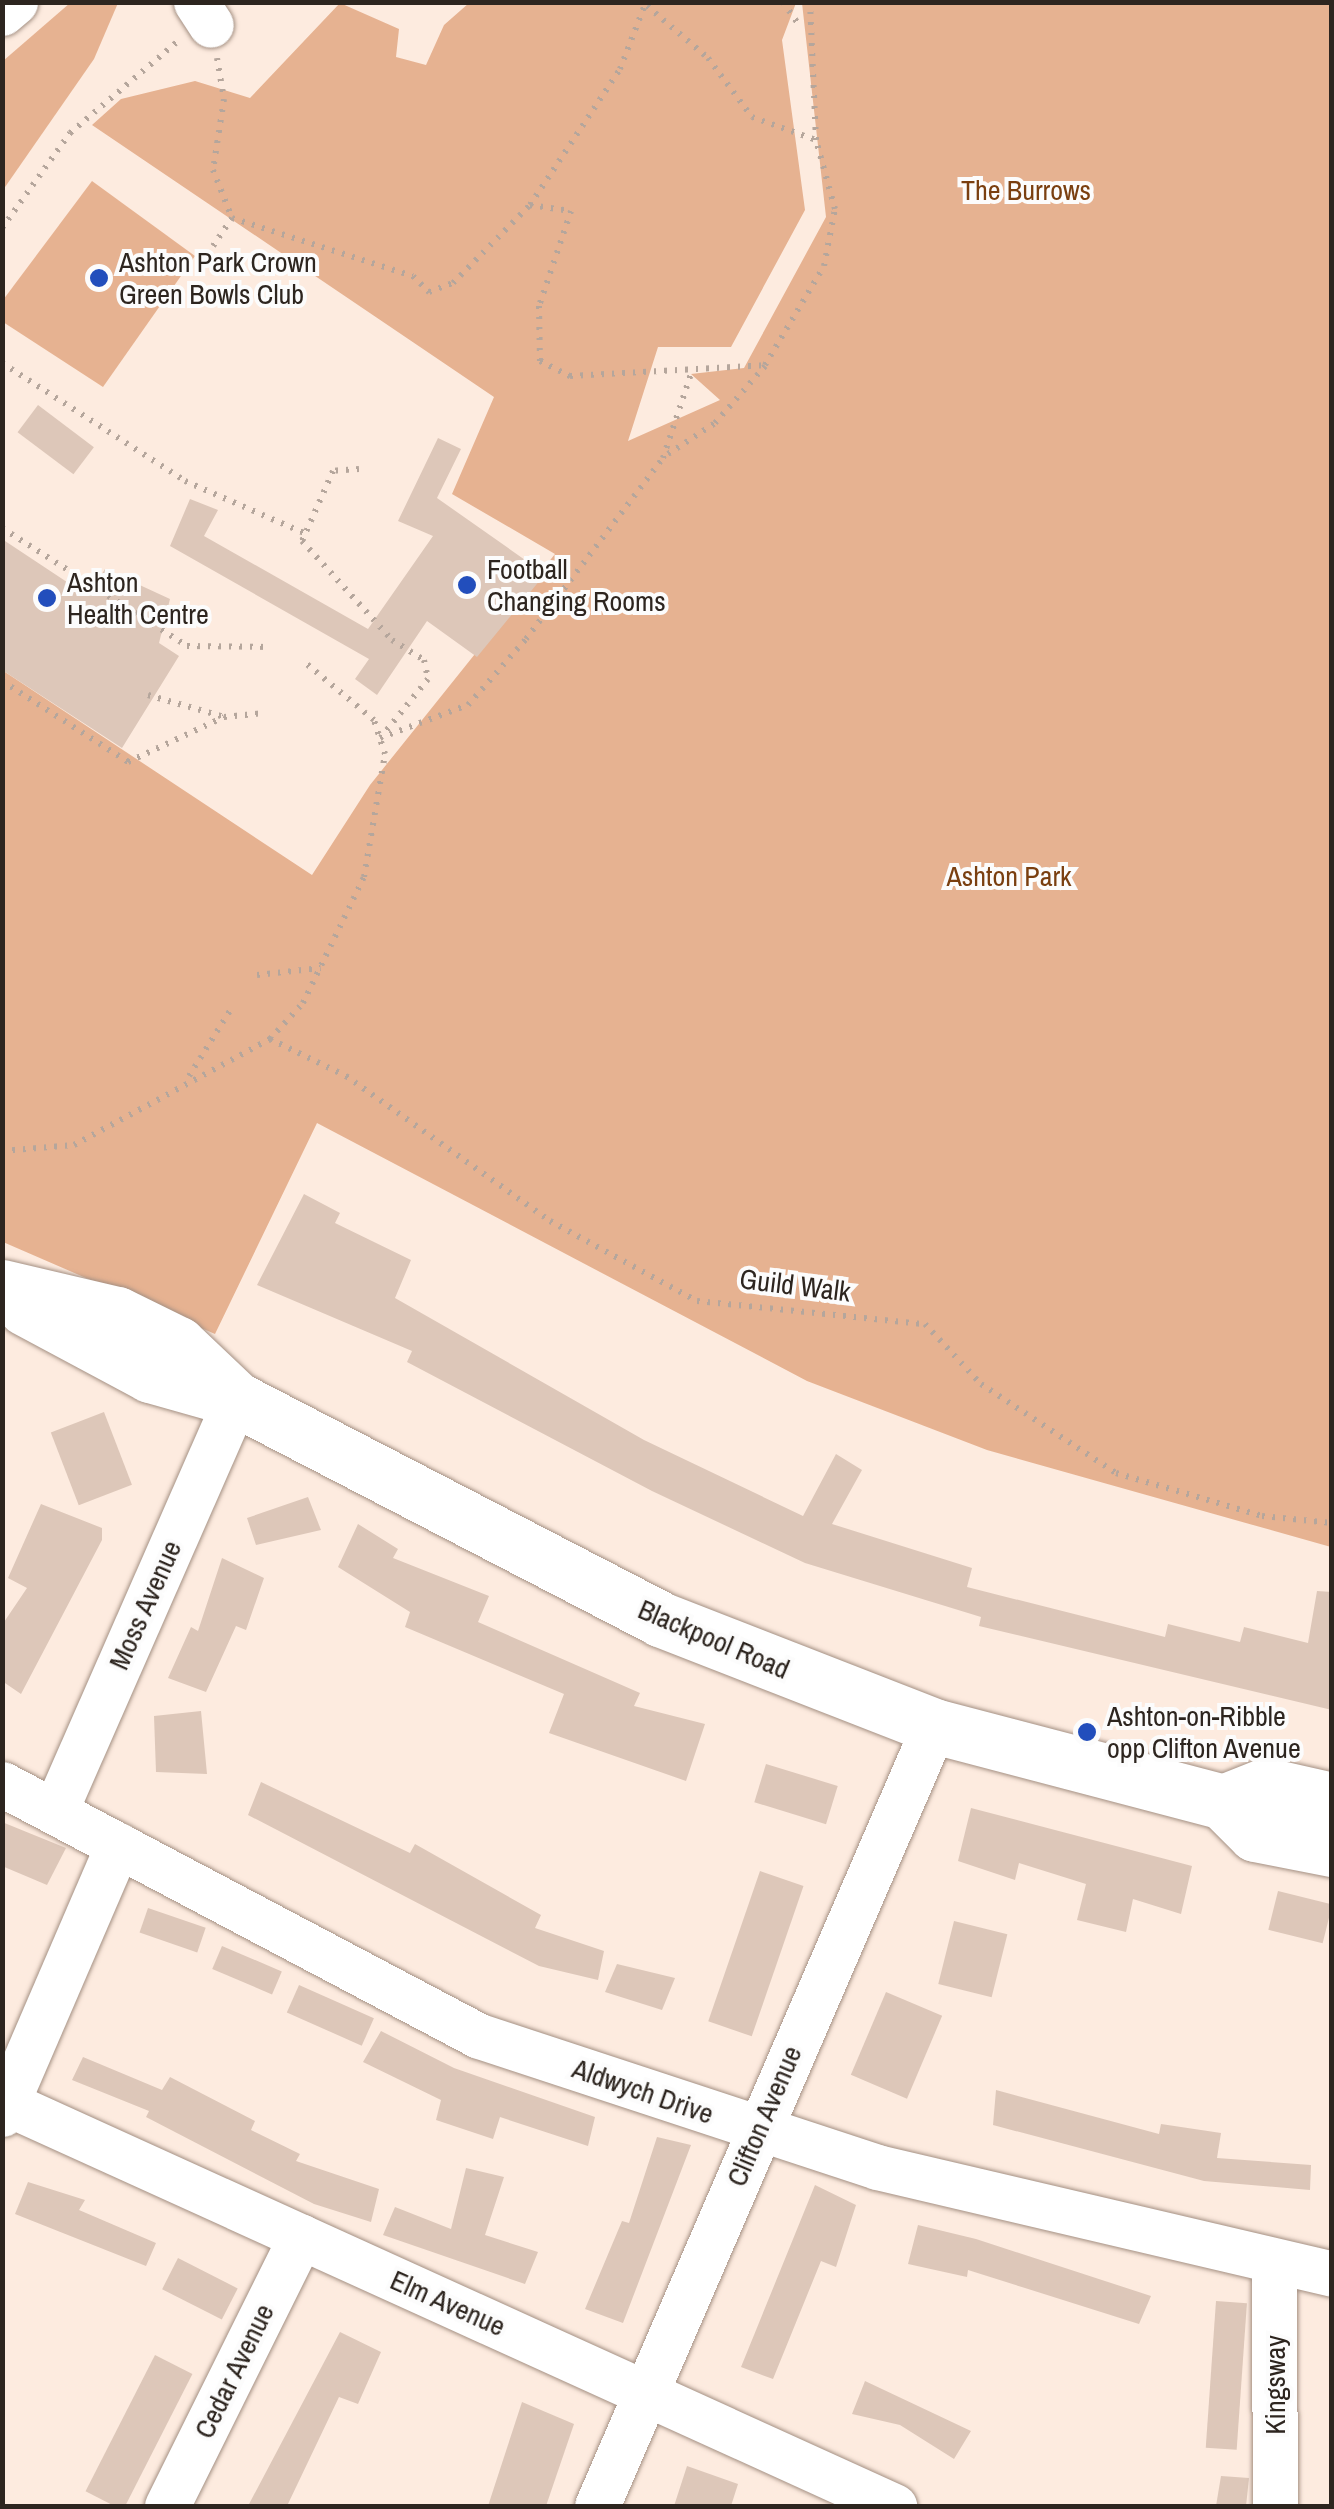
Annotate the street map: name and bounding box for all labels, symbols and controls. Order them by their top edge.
park label: The Burrows [961,173,1091,207]
place label: Ashton Park Crown Green Bowls Club [119,245,317,311]
marker: Ashton Park Crown Green Bowls Club [88,267,110,289]
place label: Football Changing Rooms [487,552,666,618]
place label: Ashton Health Centre [67,565,209,631]
marker: Football Changing Rooms [456,574,478,596]
marker: Ashton Health Centre [36,587,58,609]
park label: Ashton Park [946,859,1072,893]
street label: Guild Walk [738,1262,852,1308]
street label: Moss Avenue [101,1535,189,1675]
street label: Blackpool Road [633,1592,795,1686]
place label: Ashton-on-Ribble opp Clifton Avenue [1107,1699,1302,1765]
marker: Ashton-on-Ribble opp Clifton Avenue [1076,1721,1098,1743]
street label: Clifton Avenue [719,2040,809,2192]
street label: Aldwych Drive [568,2051,718,2131]
street label: Elm Avenue [385,2263,511,2343]
street label: Cedar Avenue [187,2298,281,2444]
street label: Kingsway [1258,2335,1292,2435]

